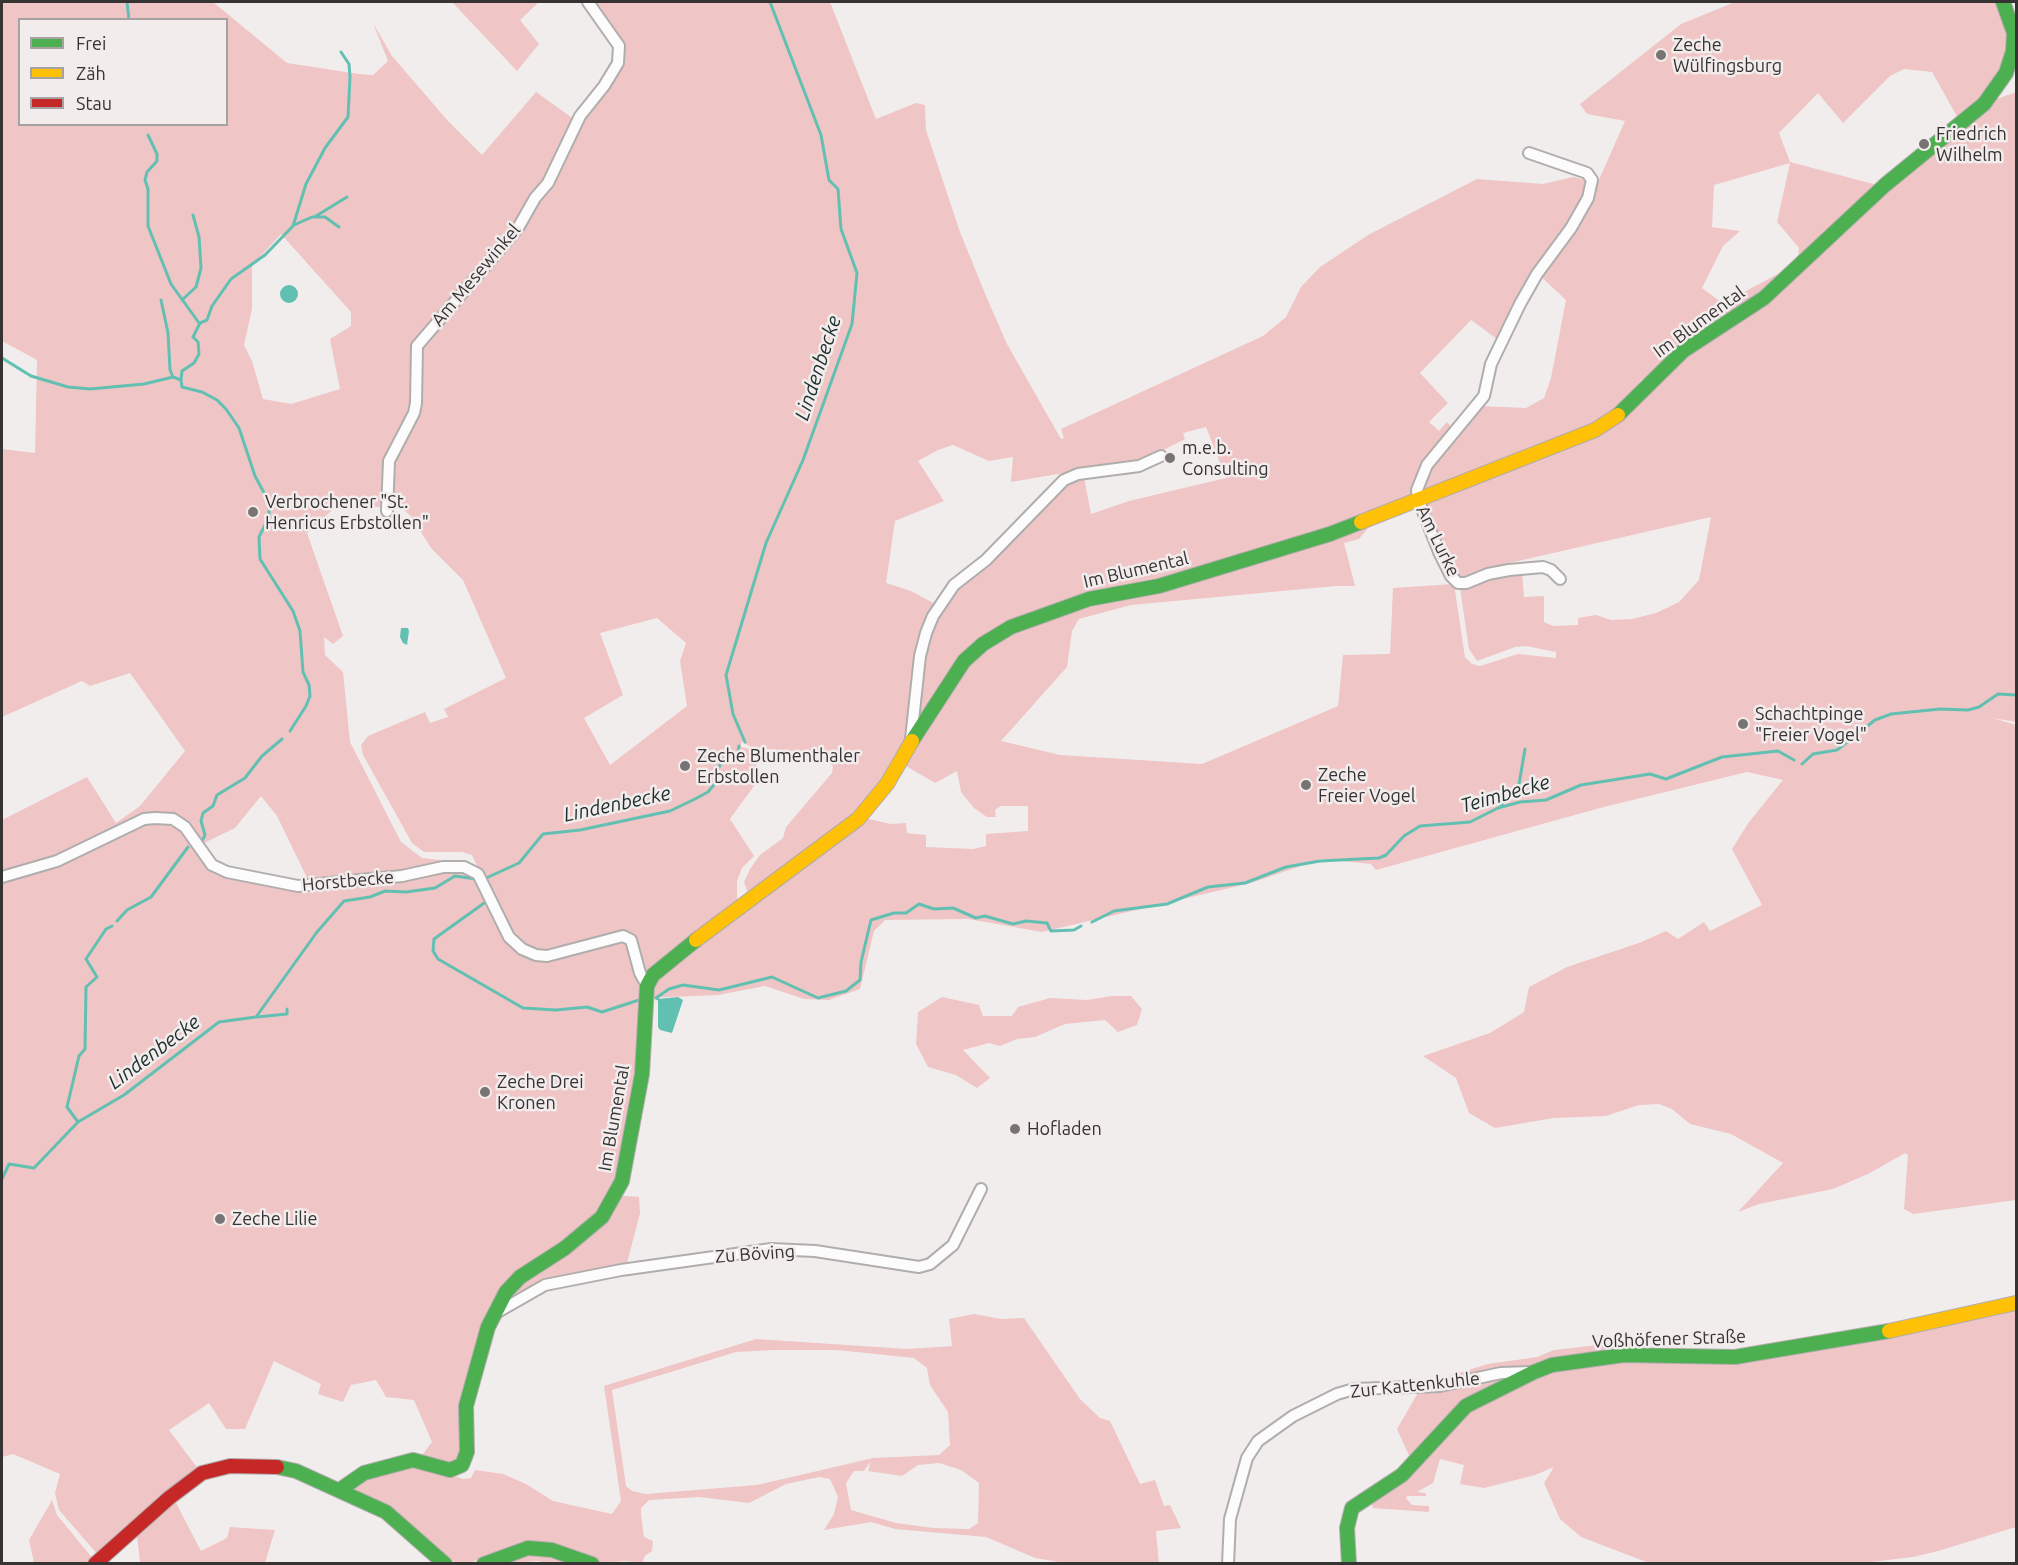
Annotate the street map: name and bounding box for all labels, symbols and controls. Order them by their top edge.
legend [18,18,228,126]
text: Frei [76,33,106,53]
place label: Zeche Wülfingsburg [1673,34,1782,76]
marker: Zeche Wülfingsburg [1654,48,1668,62]
text: Zäh [76,63,106,83]
text: Stau [76,93,112,113]
place label: Friedrich Wilhelm [1936,123,2007,166]
marker: Friedrich Wilhelm [1917,137,1931,151]
street label: Am Mesewinkel [427,220,525,330]
street label: Im Blumental [1649,282,1749,362]
water label: Lindenbecke [790,313,846,423]
place label: m.e.b. Consulting [1182,437,1269,480]
marker: m.e.b. Consulting [1163,451,1177,465]
place label: Verbrochener "St. Henricus Erbstollen" [265,491,429,534]
street label: Am Lurke [1412,502,1464,580]
marker: Verbrochener "St. Henricus Erbstollen" [246,505,260,519]
street label: Im Blumental [1081,547,1191,593]
place label: Schachtpinge "Freier Vogel" [1755,703,1867,746]
marker: Schachtpinge "Freier Vogel" [1736,717,1750,731]
place label: Zeche Blumenthaler Erbstollen [697,745,860,788]
marker: Zeche Blumenthaler Erbstollen [678,759,692,773]
place label: Zeche Freier Vogel [1318,764,1415,806]
water label: Teimbecke [1458,770,1552,818]
marker: Zeche Freier Vogel [1299,778,1313,792]
water label: Lindenbecke [561,781,673,827]
street label: Horstbecke [301,866,395,896]
water label: Lindenbecke [103,1010,205,1094]
street label: Im Blumental [594,1063,634,1173]
place label: Zeche Drei Kronen [497,1071,584,1114]
marker: Zeche Drei Kronen [478,1085,492,1099]
place label: Hofladen [1027,1118,1102,1140]
marker: Hofladen [1008,1122,1022,1136]
place label: Zeche Lilie [232,1208,317,1230]
marker: Zeche Lilie [213,1212,227,1226]
street label: Zu Böving [714,1240,796,1268]
street label: Voßhöfener Straße [1592,1326,1746,1352]
street label: Zur Kattenkuhle [1349,1367,1481,1403]

